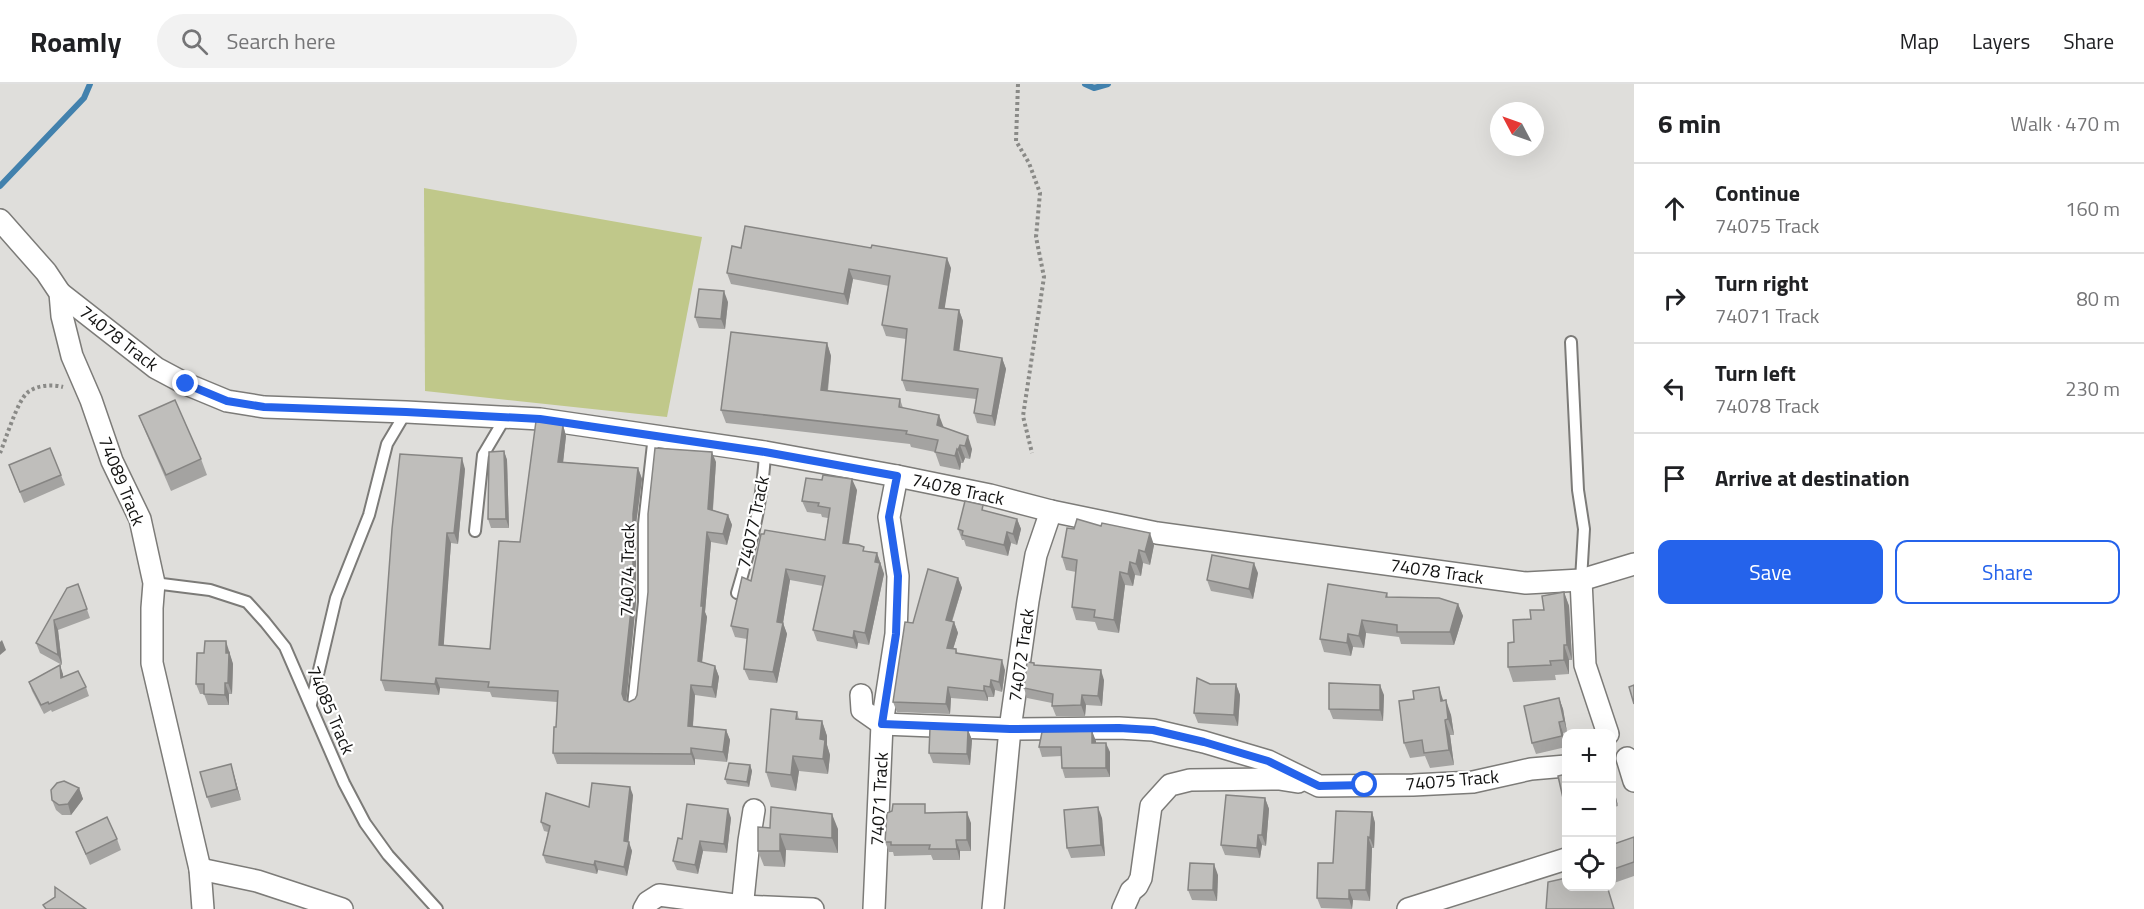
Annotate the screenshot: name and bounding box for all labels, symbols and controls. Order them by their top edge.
search box [157,14,577,68]
text: Roamly [30,20,121,63]
text: Search here [226,24,336,58]
icon: search [178,25,211,58]
text: Map [1900,25,1939,57]
text: Layers [1972,25,2030,57]
text: Share [2063,25,2114,57]
north arrow [1490,102,1544,156]
text: 6 min [1658,104,1721,143]
text: Walk · 470 m [2011,108,2120,139]
text: Continue [1715,176,1800,210]
icon: ahead [1658,192,1691,225]
text: 160 m [2065,193,2120,224]
text: 74075 Track [1715,210,1819,241]
text: Turn right [1715,266,1809,300]
icon: right [1658,282,1691,315]
text: 80 m [2076,283,2120,314]
street label: 74078 Track [74,298,165,378]
text: 74071 Track [1715,300,1819,331]
text: Turn left [1715,356,1796,390]
route end [172,370,198,396]
icon: left [1658,372,1691,405]
text: 230 m [2065,373,2120,404]
text: 74078 Track [1715,390,1819,421]
street label: 74089 Track [92,432,152,530]
text: Arrive at destination [1715,461,1910,495]
icon: arrive [1658,462,1691,495]
street label: 74078 Track [909,466,1007,512]
street label: 74077 Track [730,473,776,571]
street label: 74074 Track [613,522,641,617]
button: Save [1658,540,1883,604]
button: Share [1895,540,2120,604]
street label: 74078 Track [1389,551,1486,591]
street label: 74072 Track [1001,606,1041,703]
street label: 74085 Track [300,661,362,759]
map controls [1562,729,1616,891]
button: + [1562,729,1616,783]
street label: 74071 Track [863,751,895,847]
street label: 74075 Track [1404,762,1500,798]
route start [1351,771,1377,797]
button: − [1562,783,1616,837]
button: locate [1562,837,1616,891]

